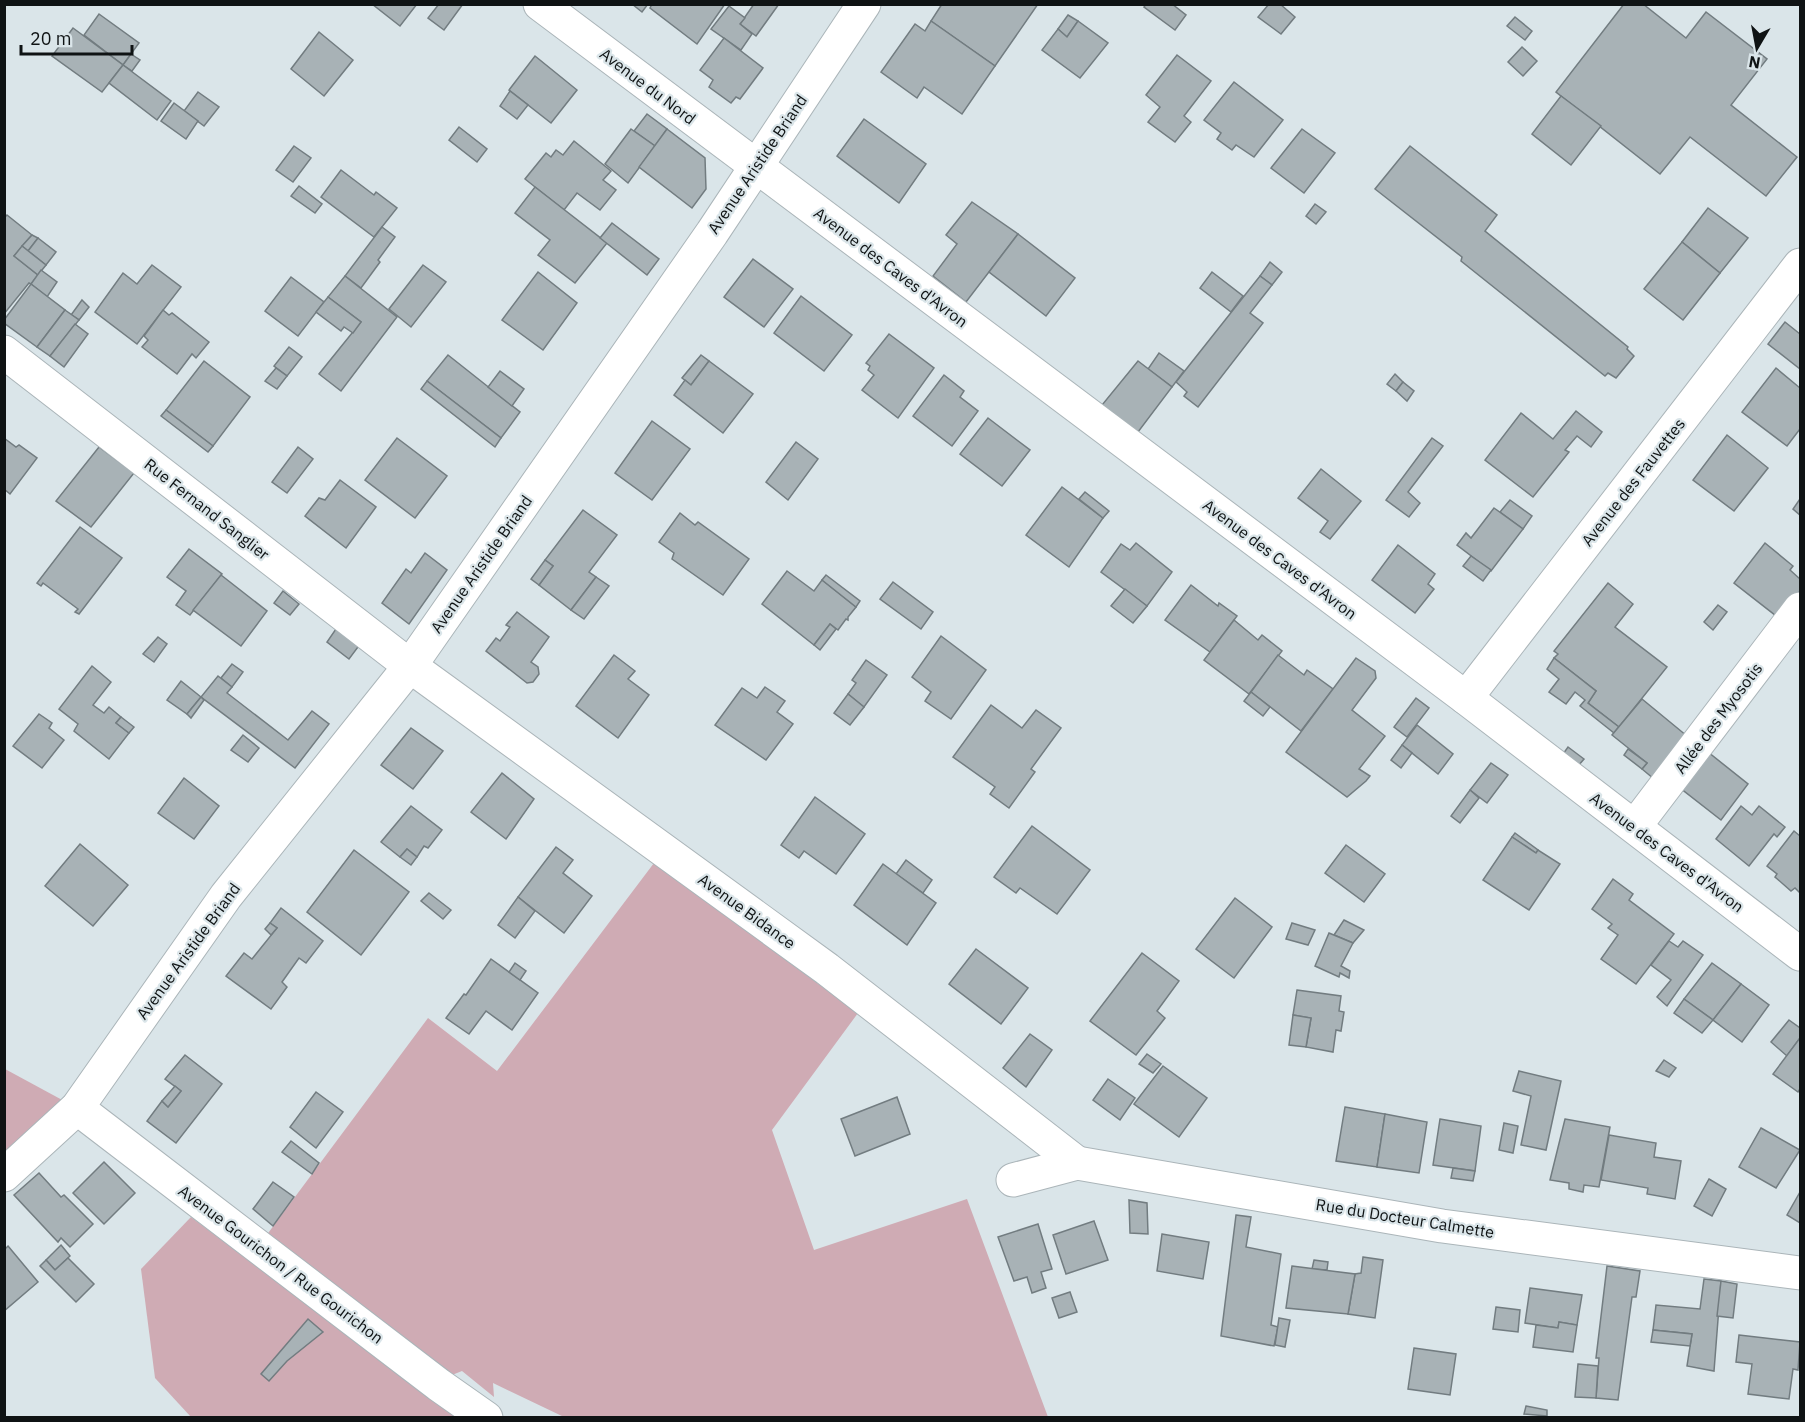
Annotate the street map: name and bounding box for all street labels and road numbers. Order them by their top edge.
street label: Avenue du Nord [596,44,700,128]
street label: Avenue Aristide Briand [703,91,811,237]
street label: Avenue des Caves d'Avron [810,203,972,331]
street label: Avenue des Fauvettes [1577,414,1689,550]
street label: Rue Fernand Sanglier [140,454,274,564]
street label: Avenue Aristide Briand [426,491,536,637]
street label: Avenue des Caves d'Avron [1199,495,1361,623]
street label: Allée des Myosotis [1670,659,1766,777]
street label: Avenue des Caves d'Avron [1586,788,1748,916]
street label: Avenue Bidance [694,869,800,953]
street label: Avenue Aristide Briand [132,879,244,1023]
street label: Avenue Gourichon / Rue Gourichon [175,1180,387,1348]
street label: Rue du Docteur Calmette [1314,1194,1496,1242]

